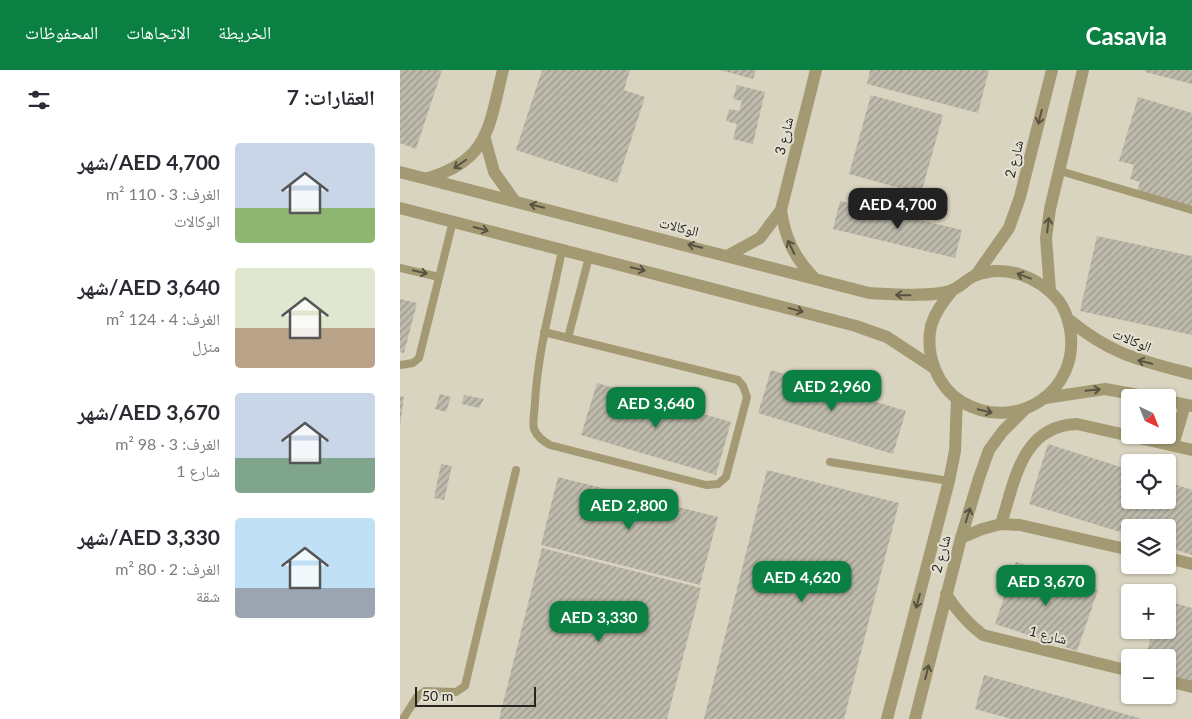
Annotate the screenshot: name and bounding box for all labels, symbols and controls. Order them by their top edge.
text: المحفوظات [25,21,98,43]
text: الاتجاهات [126,21,190,43]
text: الخريطة [218,21,271,43]
text: Casavia [1086,21,1167,50]
text: العقارات: 7 [287,84,375,109]
icon: filters [25,86,53,114]
one-way arrow [1035,109,1044,125]
street label: شارع 3 [771,115,798,157]
street label: شارع 2 [1001,138,1028,180]
text: AED 4,700/شهر [78,149,220,174]
one-way arrow [453,159,467,169]
icon: home [275,163,335,223]
text: الغرف: 3 · 110 m² [106,184,220,203]
pin: AED 4,700 [841,188,955,230]
text: AED 4,700 [859,194,937,213]
one-way arrow [530,201,546,210]
text: الوكالات [174,211,220,230]
street label: الوكالات [657,213,701,241]
one-way arrow [1043,217,1053,233]
one-way arrow [473,225,489,234]
one-way arrow [786,240,795,255]
one-way arrow [687,241,703,251]
one-way arrow [630,265,646,275]
one-way arrow [411,268,427,278]
one-way arrow [1017,271,1032,280]
text: AED 3,640/شهر [78,274,220,299]
icon: home [275,288,335,348]
one-way arrow [896,290,912,300]
one-way arrow [787,306,803,315]
text: الغرف: 4 · 124 m² [106,309,220,328]
street label: الوكالات [1110,324,1154,356]
text: منزل [192,336,220,355]
one-way arrow [1137,357,1153,366]
pin: AED 2,960 [775,370,889,412]
text: AED 2,960 [793,376,871,395]
one-way arrow [1084,385,1100,395]
pin: AED 3,640 [599,386,713,429]
north arrow [1121,389,1176,444]
map controls [1121,389,1176,704]
text: AED 3,640 [617,393,695,412]
text: AED 3,670/شهر [78,399,220,424]
one-way arrow [977,407,993,416]
icon: home [275,413,335,473]
text: الغرف: 3 · 98 m² [115,434,220,453]
button: locate [1121,454,1176,509]
text: شارع 1 [176,461,220,480]
pin: AED 2,800 [572,488,686,531]
text: AED 2,800 [590,495,668,514]
one-way arrow [963,507,973,523]
button: layers [1121,519,1176,574]
text: AED 3,330/شهر [78,524,220,549]
street label: شارع 2 [927,533,956,575]
icon: home [275,538,335,598]
text: الغرف: 2 · 80 m² [115,559,220,578]
pin: AED 4,620 [745,560,859,603]
pin: AED 3,670 [989,564,1103,607]
text: AED 4,620 [763,567,841,586]
text: AED 3,670 [1007,571,1085,590]
button: + [1121,584,1176,639]
text: شقة [196,586,220,605]
one-way arrow [912,592,922,608]
pin: AED 3,330 [542,600,656,643]
text: AED 3,330 [560,607,638,626]
street label: شارع 1 [1027,622,1069,649]
button: − [1121,649,1176,704]
one-way arrow [922,664,932,680]
scale bar [415,684,536,707]
text: 50 m [422,687,453,704]

